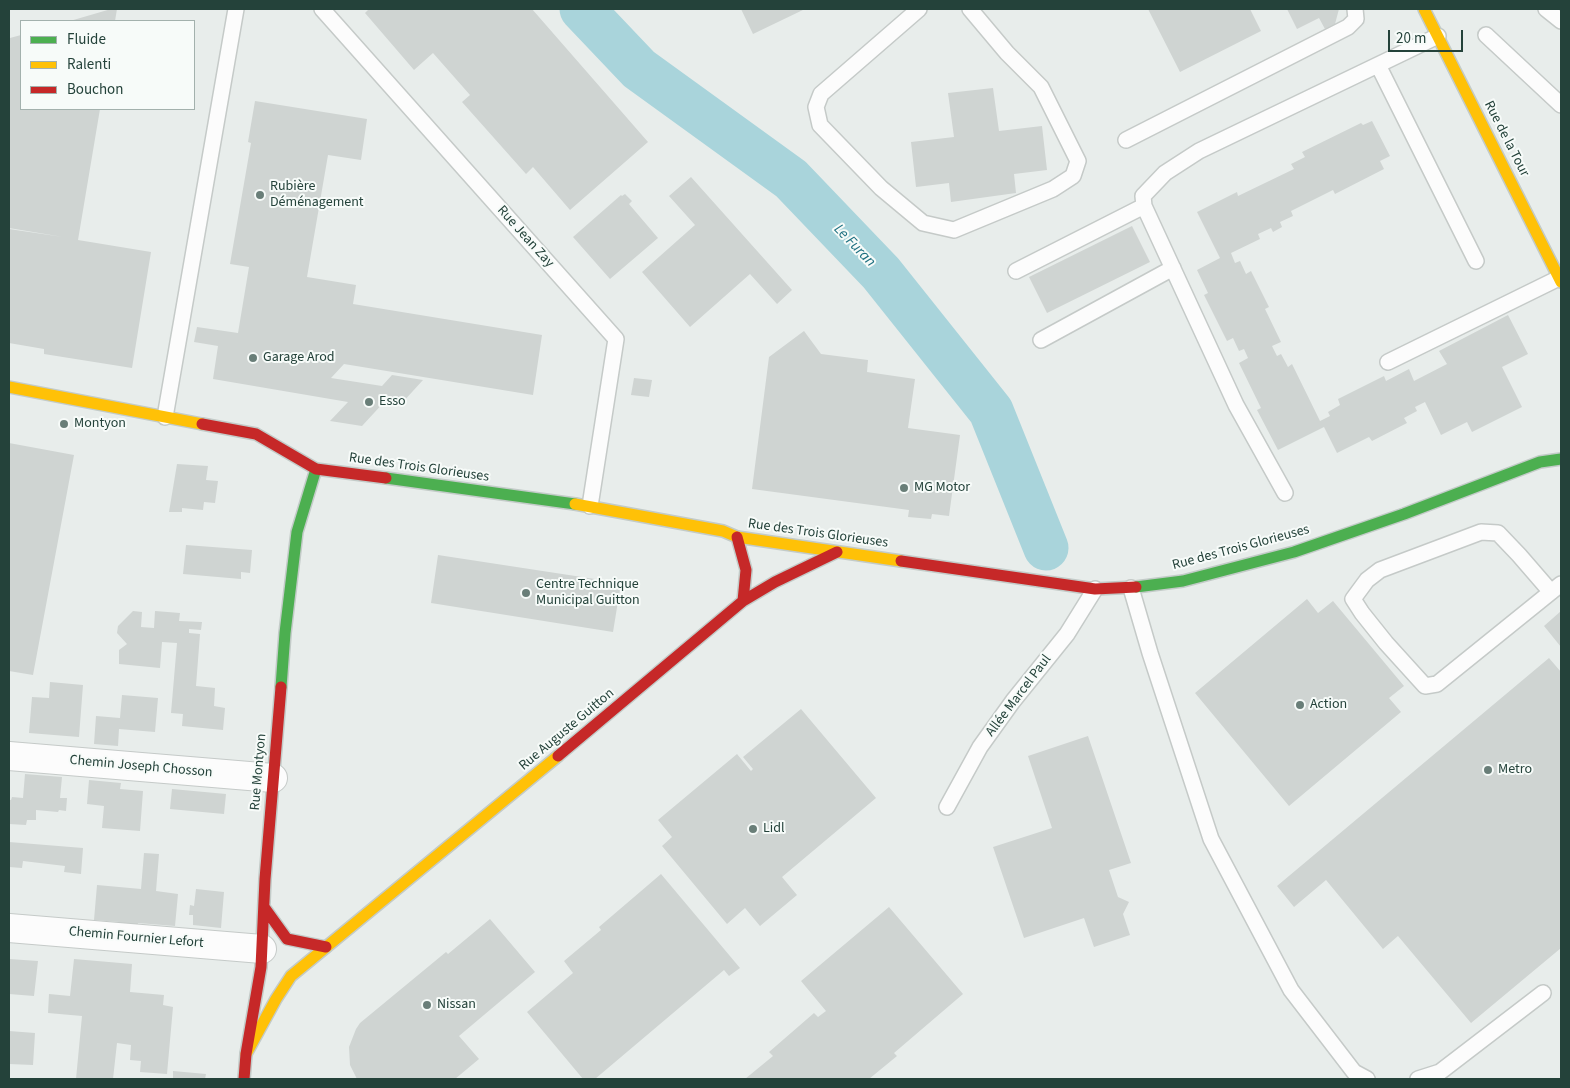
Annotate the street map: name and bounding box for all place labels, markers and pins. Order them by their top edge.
place label: Rubière Déménagement [270,179,364,212]
marker: Rubière Déménagement [254,189,266,201]
place label: Garage Arod [263,350,335,366]
marker: Garage Arod [247,352,259,364]
place label: Esso [379,394,406,410]
marker: Esso [363,396,375,408]
place label: Montyon [74,416,126,432]
marker: Montyon [58,418,70,430]
place label: MG Motor [914,480,970,496]
marker: MG Motor [898,482,910,494]
place label: Centre Technique Municipal Guitton [536,577,640,610]
marker: Centre Technique Municipal Guitton [520,587,532,599]
place label: Action [1310,697,1347,713]
marker: Action [1294,699,1306,711]
place label: Metro [1498,762,1532,778]
marker: Metro [1482,764,1494,776]
place label: Lidl [763,821,785,837]
marker: Lidl [747,823,759,835]
place label: Nissan [437,997,476,1013]
marker: Nissan [421,999,433,1011]

